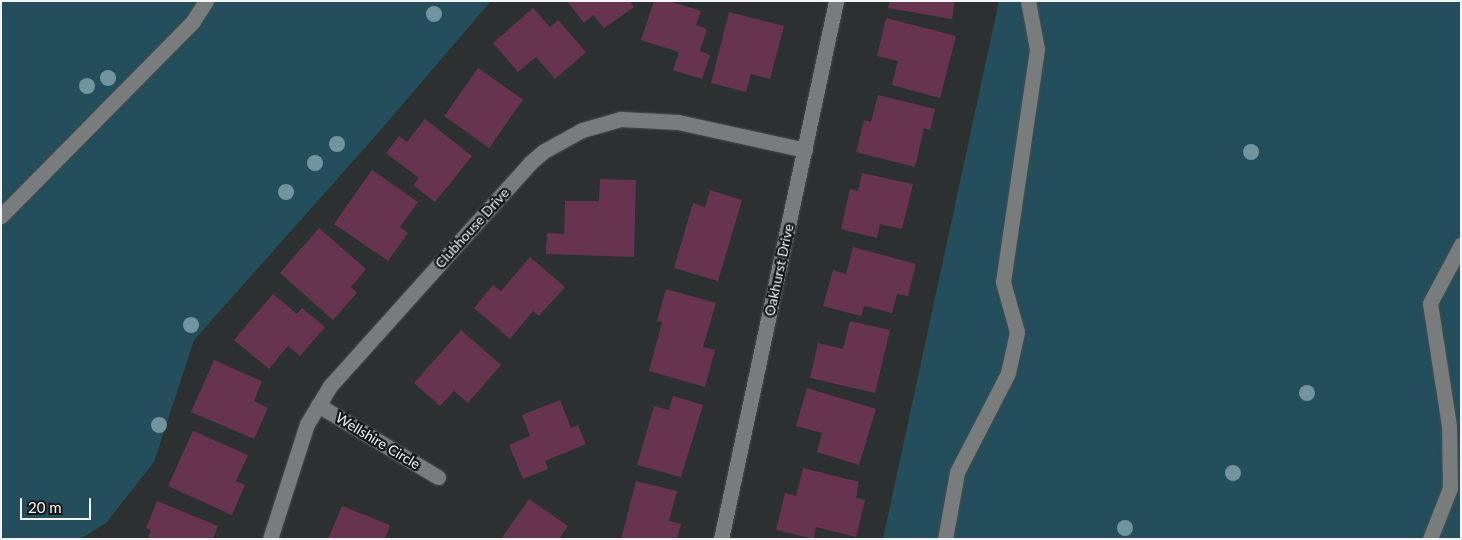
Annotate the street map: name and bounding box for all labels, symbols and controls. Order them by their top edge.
street label: Clubhouse Drive [432,184,512,272]
street label: Oakhurst Drive [761,222,797,318]
street label: Wellshire Circle [333,409,423,473]
scale bar [22,488,94,520]
text: 20 m [28,498,62,516]

